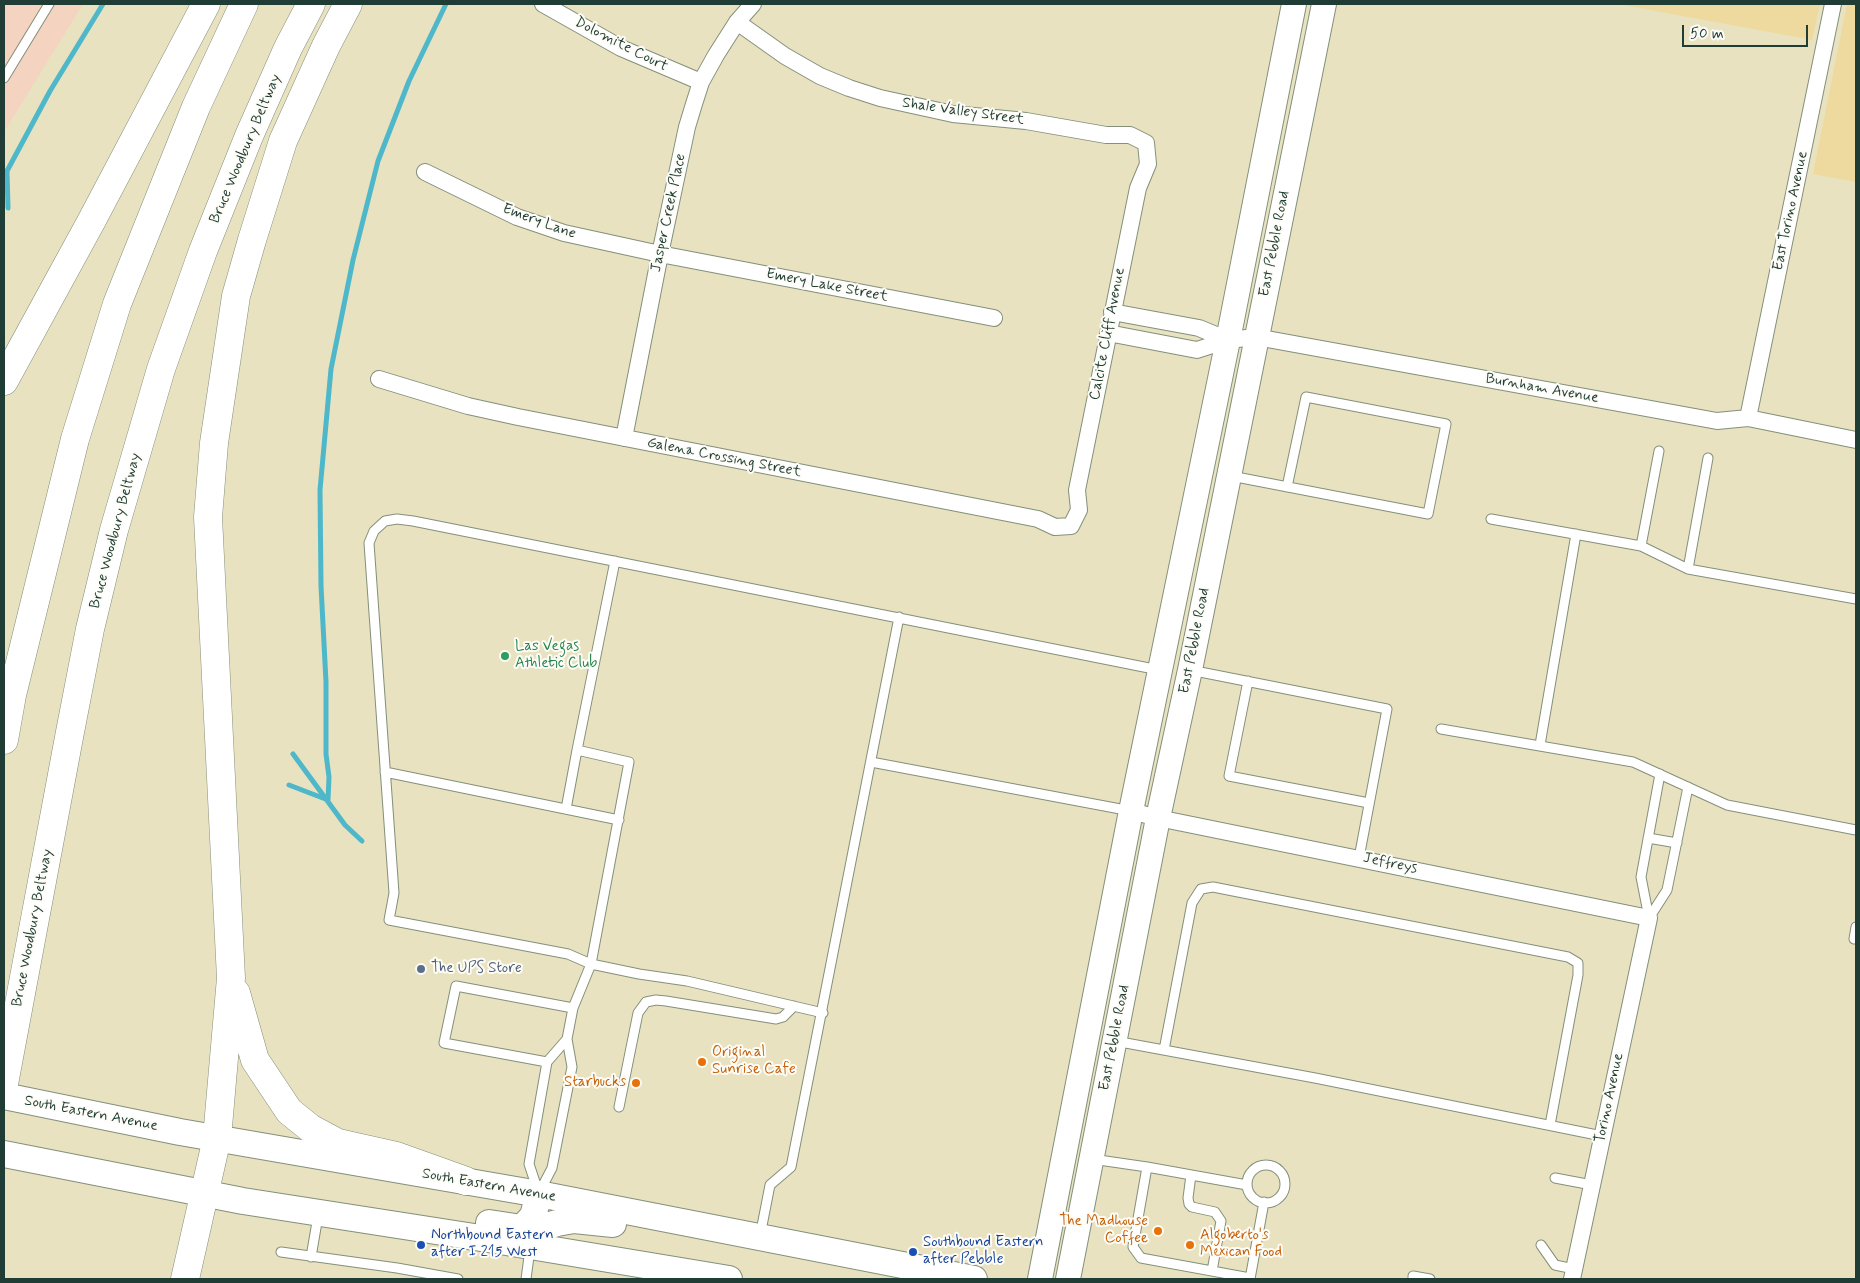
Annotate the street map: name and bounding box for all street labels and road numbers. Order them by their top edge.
street label: Dolomite Court [571,14,671,76]
street label: Bruce Woodbury Beltway [206,72,286,226]
street label: Shale Valley Street [901,95,1025,129]
street label: East Torino Avenue [1770,149,1812,273]
street label: Jasper Creek Place [648,152,690,274]
street label: East Pebble Road [1256,190,1294,298]
street label: Emery Lane [500,200,578,244]
street label: Emery Lake Street [765,265,889,307]
street label: Calcite Cliff Avenue [1086,266,1130,402]
street label: Burnham Avenue [1484,370,1600,408]
street label: Galena Crossing Street [645,434,803,482]
street label: Bruce Woodbury Beltway [87,451,145,611]
street label: East Pebble Road [1176,587,1214,695]
street label: Bruce Woodbury Beltway [9,848,57,1008]
street label: Jeffreys [1361,849,1419,879]
street label: East Pebble Road [1096,984,1134,1092]
street label: Torino Avenue [1592,1051,1628,1145]
street label: South Eastern Avenue [23,1092,159,1136]
street label: South Eastern Avenue [421,1165,557,1207]

